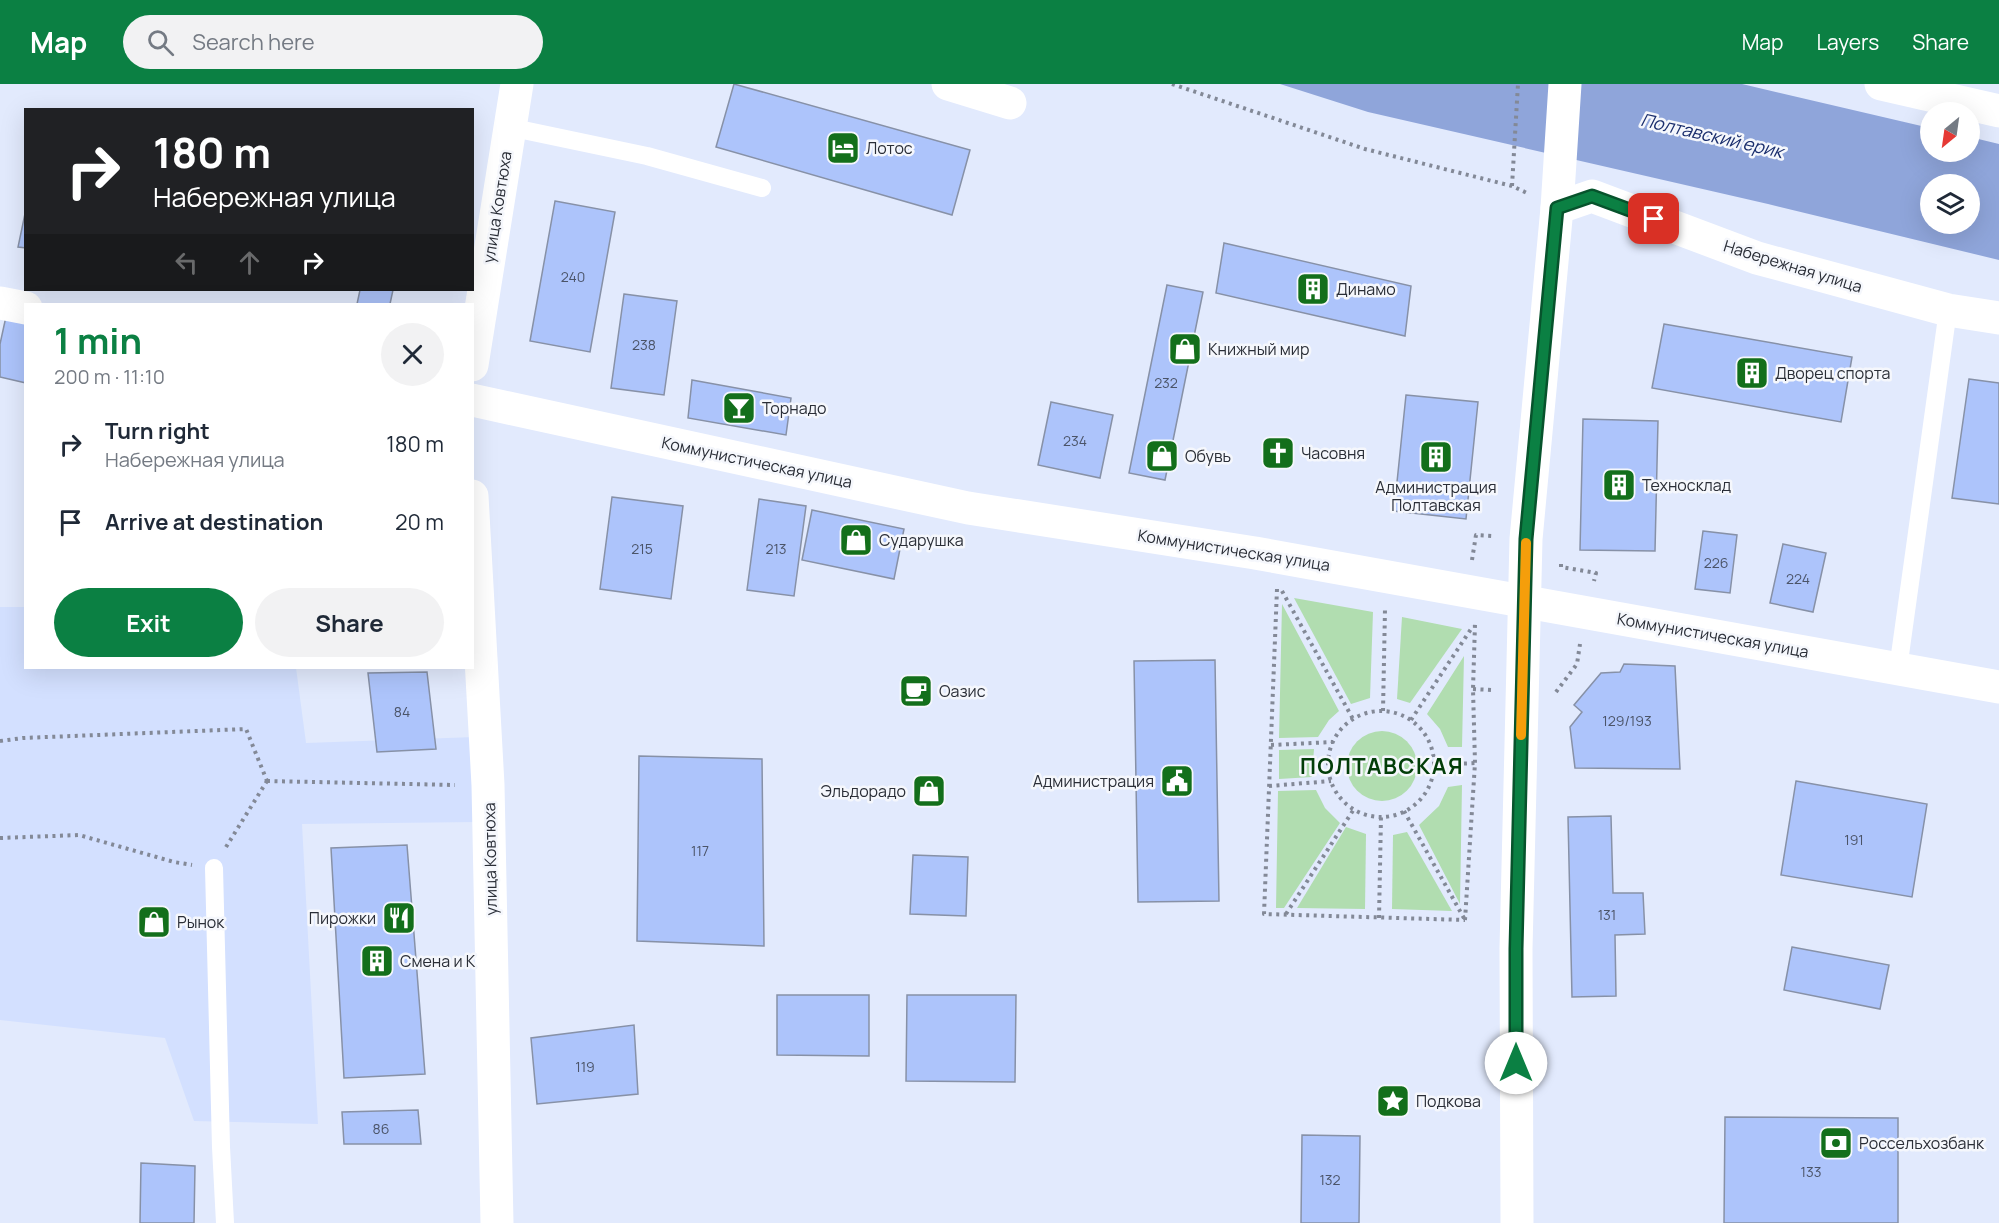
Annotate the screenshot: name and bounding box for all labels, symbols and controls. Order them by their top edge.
search box [123,15,543,69]
text: Map [30,23,87,61]
icon: search [144,26,177,59]
text: Search here [192,27,315,57]
text: Map [1742,28,1783,56]
text: Layers [1816,28,1879,56]
text: Share [1912,28,1969,56]
north arrow [1920,102,1980,162]
map controls [1920,102,1980,234]
water label: Полтавский ерик [1639,107,1788,164]
text: 180 m [153,123,271,181]
hotel icon: Лотос [825,130,861,166]
icon: right [54,132,132,210]
place label: Лотос [866,137,913,159]
street label: улица Ковтюха [477,150,517,264]
button: layers [1920,174,1980,234]
text: Набережная улица [153,178,396,215]
pin [1628,193,1679,244]
icon: arrive [1637,202,1670,235]
street label: Набережная улица [1721,234,1865,298]
icon: left [170,246,203,279]
icon: ahead [233,246,266,279]
icon: right [296,246,329,279]
house number: 240 [561,267,585,286]
building icon: Динамо [1295,271,1331,307]
place label: Динамо [1336,278,1396,300]
text: 1 min [54,316,142,365]
button: close [381,323,444,386]
shop icon: Книжный мир [1167,331,1203,367]
house number: 238 [632,335,656,354]
place label: Книжный мир [1208,338,1309,360]
building icon: Дворец спорта [1734,355,1770,391]
place label: Дворец спорта [1775,362,1890,384]
text: 200 m · 11:10 [54,363,165,390]
house number: 232 [1154,373,1178,392]
bar icon: Торнадо [721,390,757,426]
place label: Торнадо [762,397,827,419]
text: Turn right [105,416,210,446]
icon: right [54,428,87,461]
text: 180 m [386,429,444,459]
street label: Коммунистическая улица [660,431,854,493]
house number: 234 [1063,431,1087,450]
church icon: Часовня [1260,435,1296,471]
shop icon: Обувь [1144,438,1180,474]
building icon: Администрация Полтавская [1418,439,1454,475]
place label: Часовня [1301,442,1365,464]
place label: Обувь [1185,445,1231,467]
text: Набережная улица [105,446,285,473]
building icon: Техносклад [1601,467,1637,503]
place label: Техносклад [1642,474,1732,496]
place label: Администрация Полтавская [1375,476,1497,516]
icon: arrive [54,506,87,539]
text: Arrive at destination [105,507,323,537]
text: 20 m [395,507,444,537]
shop icon: Сударушка [838,522,874,558]
street label: Коммунистическая улица [1136,524,1332,576]
place label: Сударушка [879,529,964,551]
house number: 215 [631,539,653,558]
house number: 213 [765,539,787,558]
house number: 226 [1704,553,1728,572]
house number: 224 [1786,569,1810,588]
button: Exit [54,588,243,657]
button: Share [255,588,444,657]
street label: Коммунистическая улица [1615,607,1811,663]
cafe icon: Оазис [898,673,934,709]
place label: Оазис [939,680,986,702]
house number: 84 [394,702,410,721]
house number: 129/193 [1602,711,1652,730]
district label: ПОЛТАВСКАЯ [1300,751,1464,781]
public building icon: Администрация [1159,763,1195,799]
place label: Администрация [1033,770,1154,792]
shop icon: Эльдорадо [911,773,947,809]
place label: Эльдорадо [821,780,906,802]
street label: улица Ковтюха [478,802,502,916]
house number: 191 [1844,830,1864,849]
house number: 117 [691,841,709,860]
restaurant icon: Пирожки [381,900,417,936]
shop icon: Рынок [136,904,172,940]
house number: 131 [1598,905,1616,924]
place label: Пирожки [309,907,376,929]
place label: Рынок [177,911,225,933]
building icon: Смена и К [359,943,395,979]
place label: Смена и К [400,950,476,972]
position arrow [1484,1031,1548,1095]
house number: 119 [575,1057,595,1076]
place icon: Подкова [1375,1083,1411,1119]
place label: Подкова [1416,1090,1481,1112]
house number: 86 [373,1119,389,1138]
bank icon: Россельхозбанк [1818,1125,1854,1161]
place label: Россельхозбанк [1859,1132,1985,1154]
house number: 133 [1801,1162,1821,1181]
house number: 132 [1319,1170,1341,1189]

